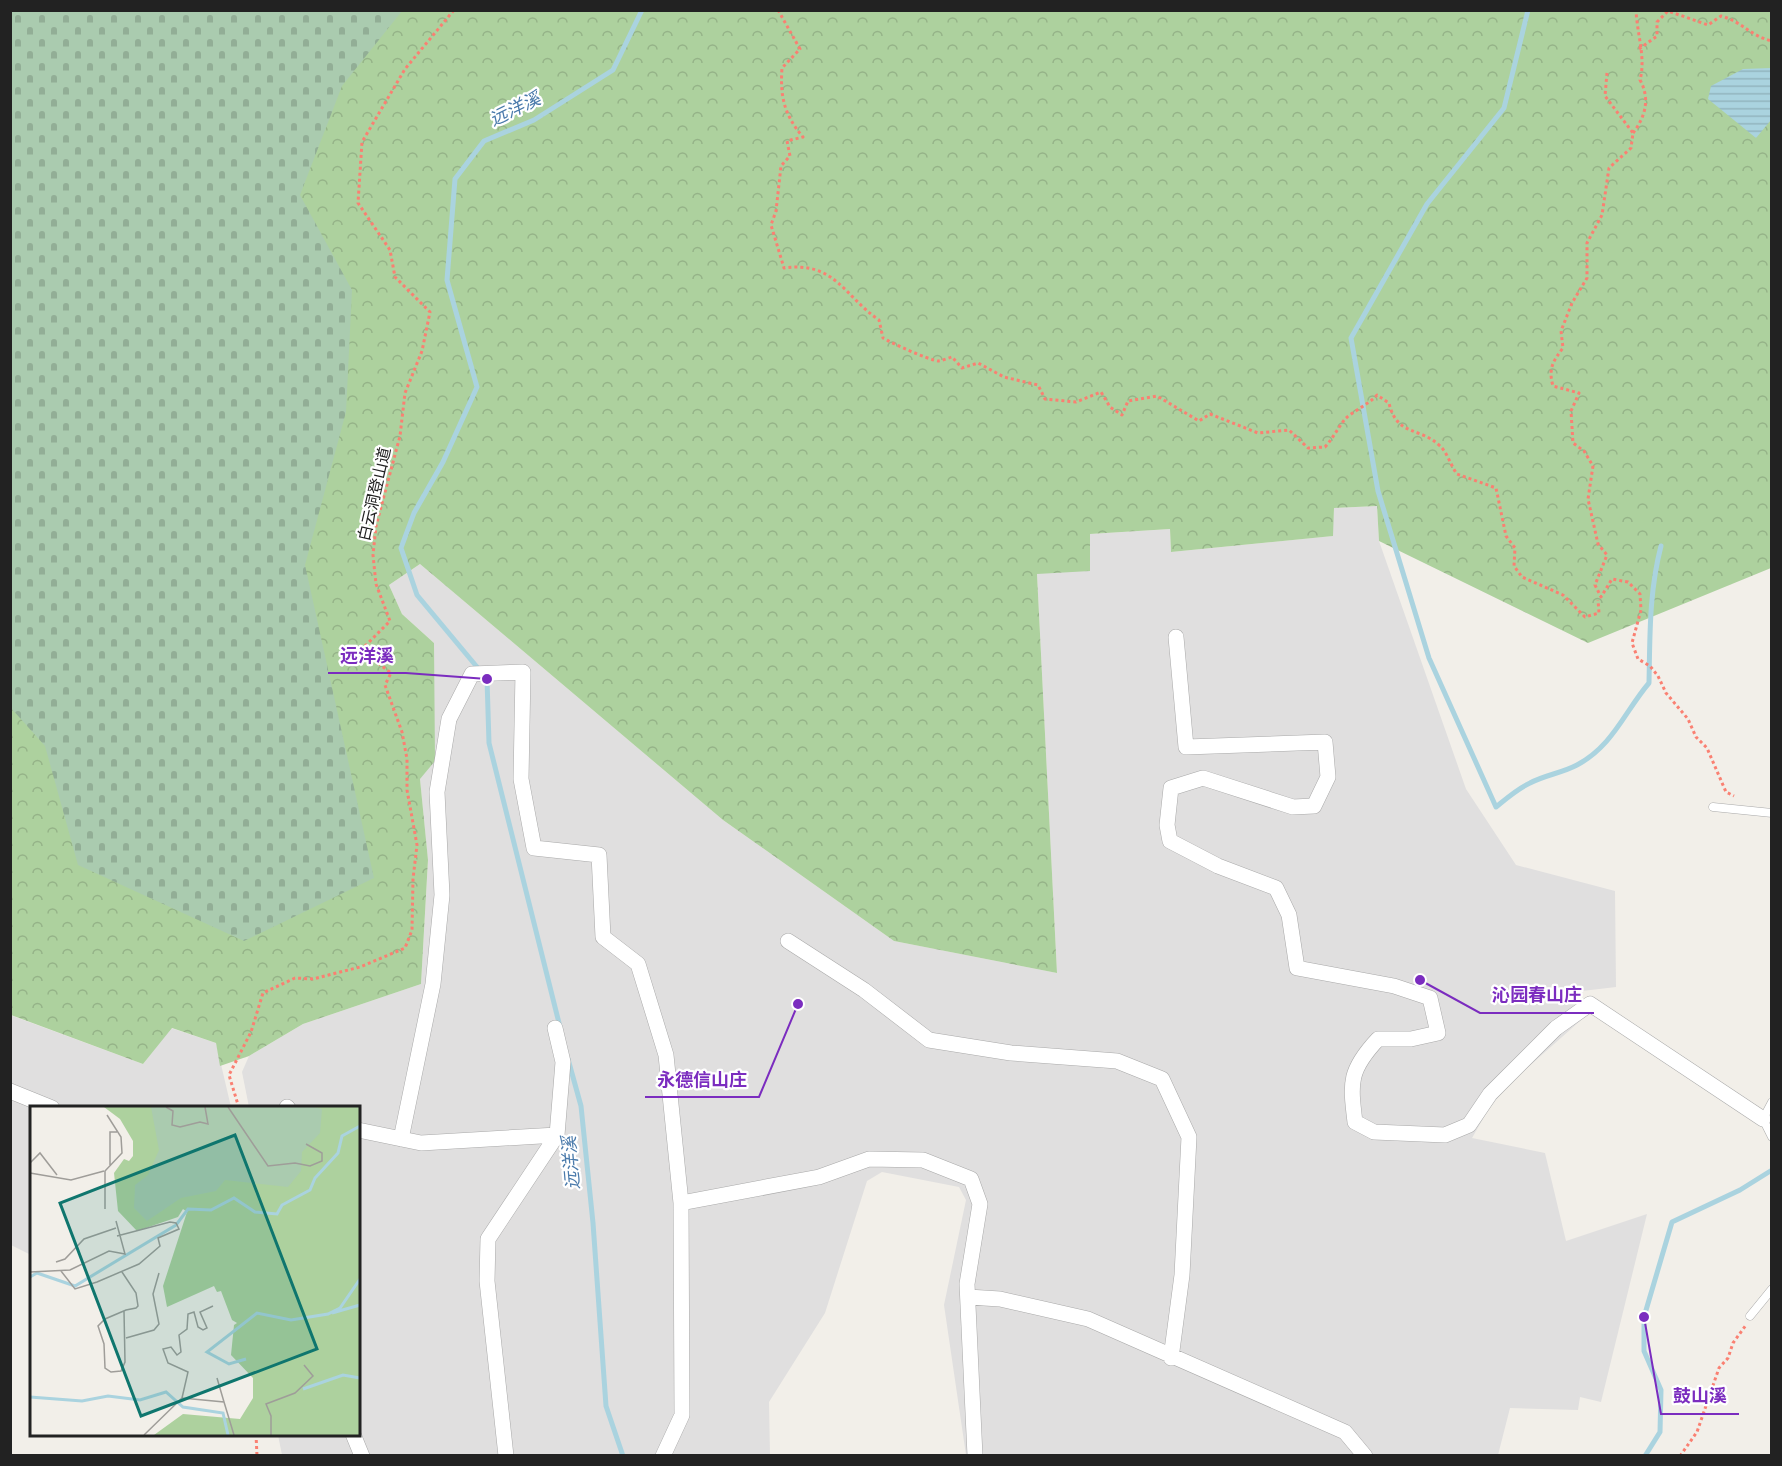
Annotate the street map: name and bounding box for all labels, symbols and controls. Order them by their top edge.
water label: 远洋溪 [485,86,546,132]
street label: 白云洞登山道 [353,445,396,543]
callout: 远洋溪 [328,637,406,673]
text: 远洋溪 [340,644,394,668]
callout: 沁园春山庄 [1480,977,1594,1013]
text: 沁园春山庄 [1492,983,1582,1007]
callout: 永德信山庄 [645,1061,759,1097]
text: 永德信山庄 [657,1068,747,1092]
inset map [30,1106,360,1436]
water label: 远洋溪 [557,1133,585,1191]
callout: 鼓山溪 [1661,1378,1739,1414]
text: 鼓山溪 [1673,1384,1727,1408]

